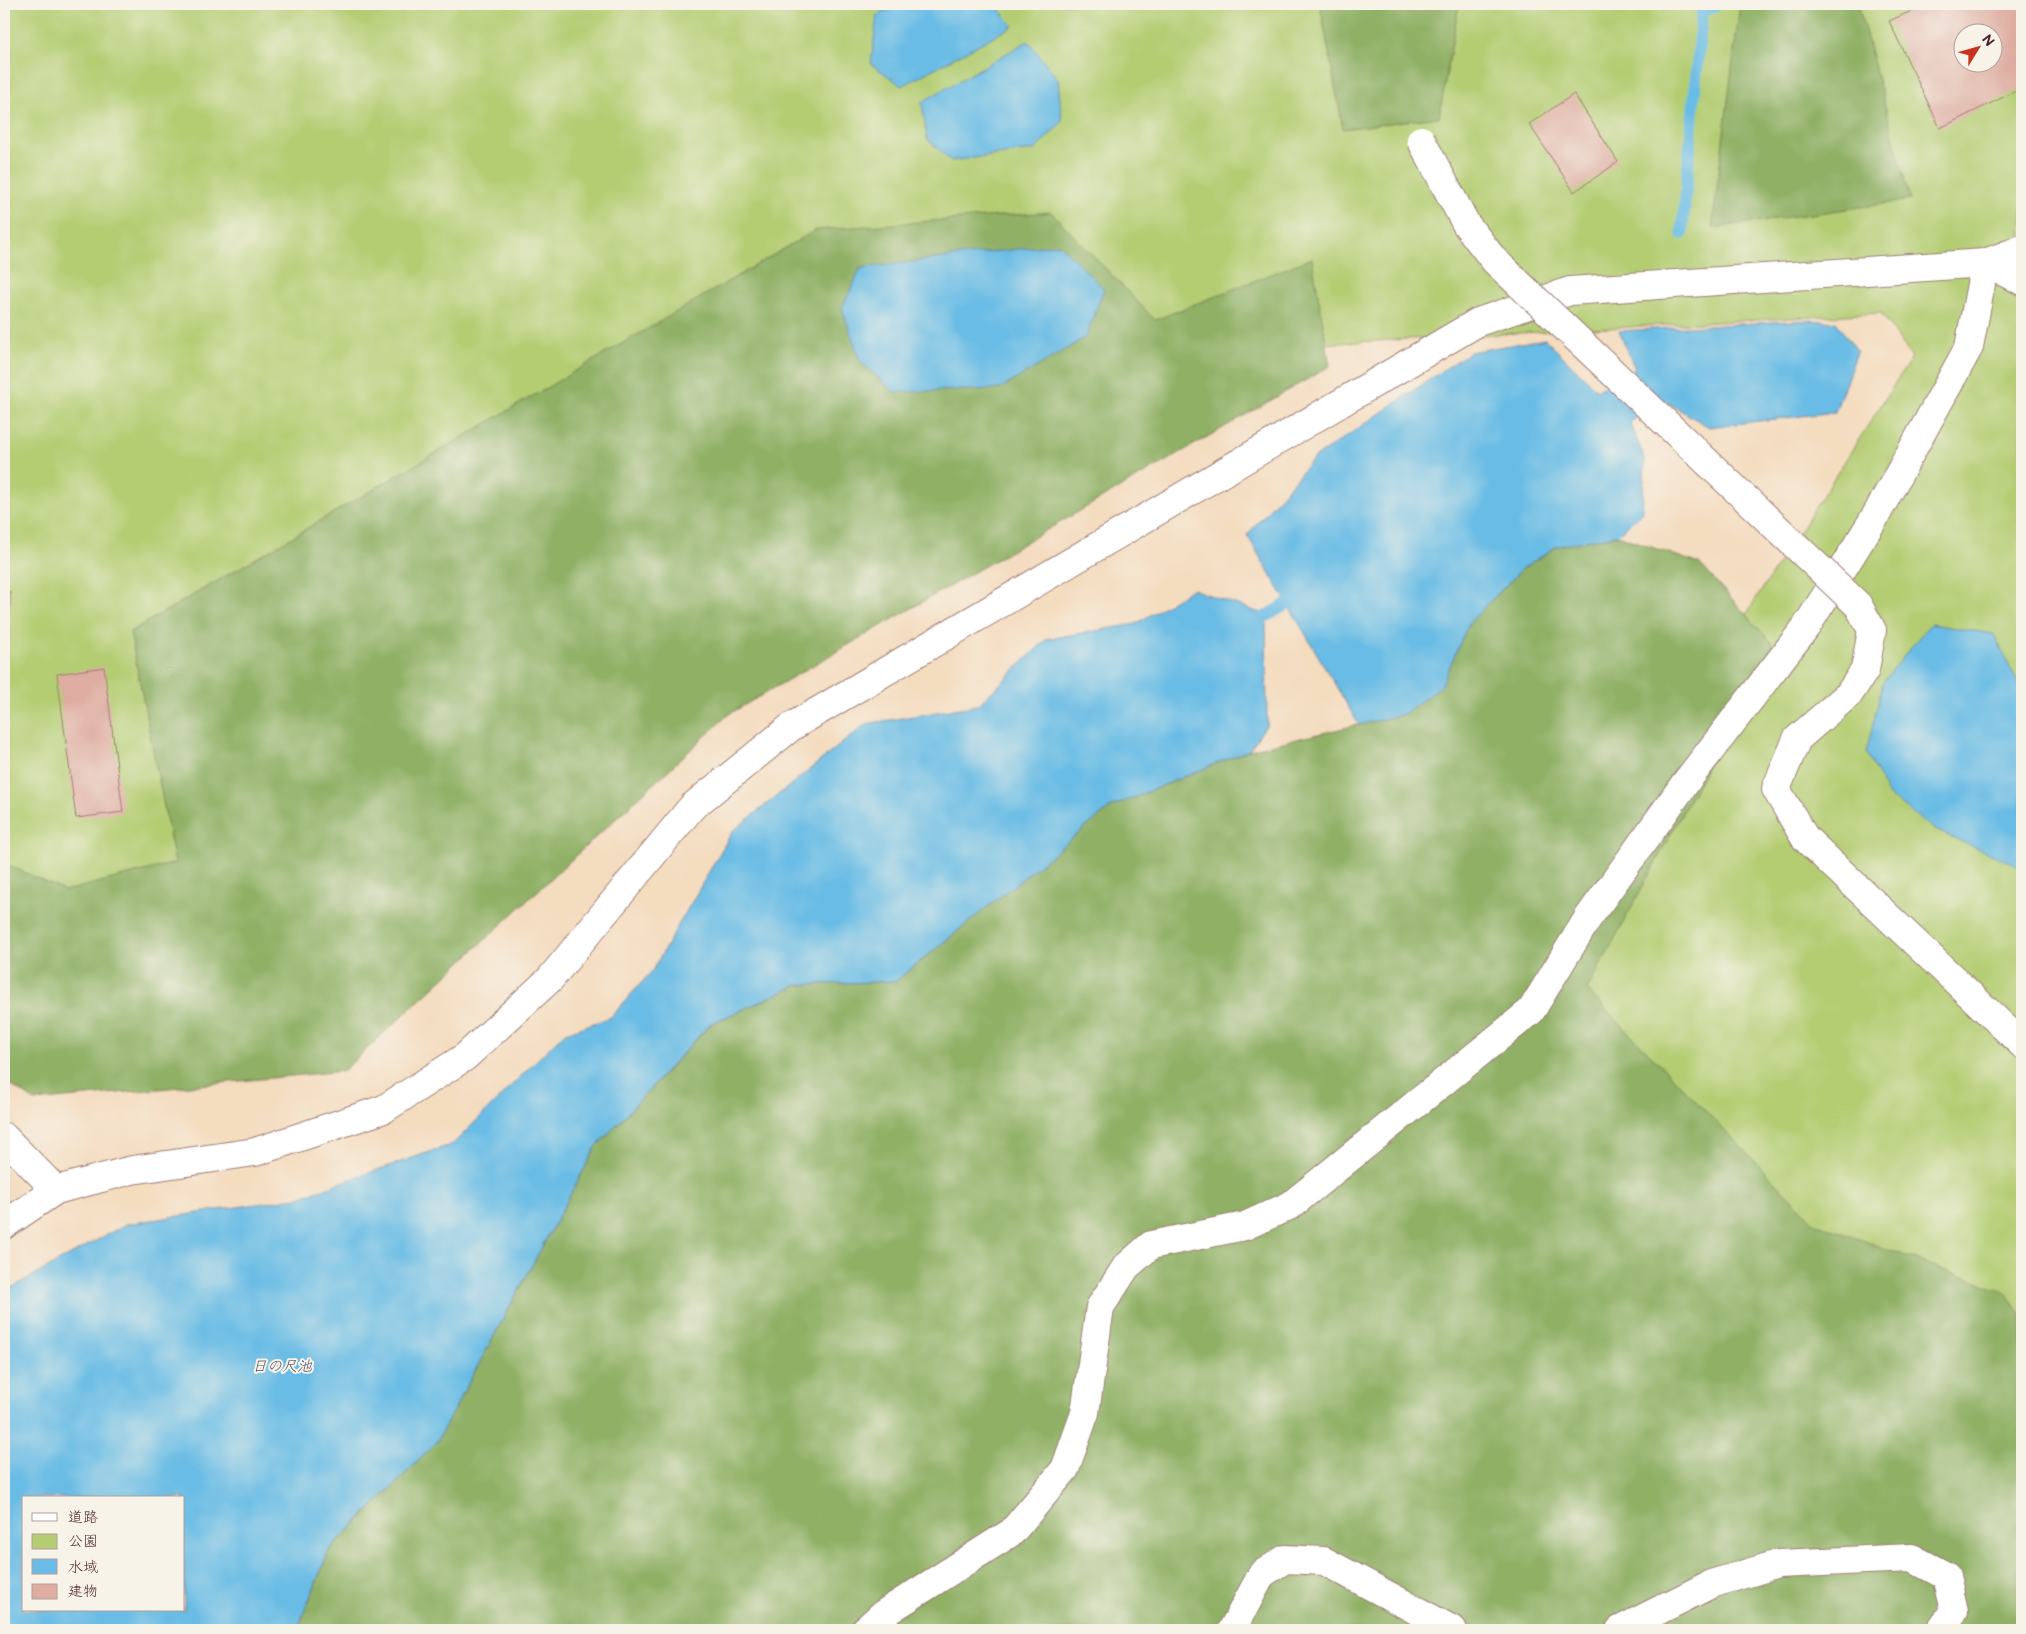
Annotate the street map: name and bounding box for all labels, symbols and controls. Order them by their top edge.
north arrow [1954,22,2004,72]
text: N [1978,31,1998,50]
water label: 日の尺池 [252,1357,313,1376]
legend [22,1496,185,1612]
text: 道路 [68,1508,98,1527]
text: 公園 [68,1532,98,1551]
text: 水域 [68,1558,98,1577]
text: 建物 [68,1582,98,1601]

